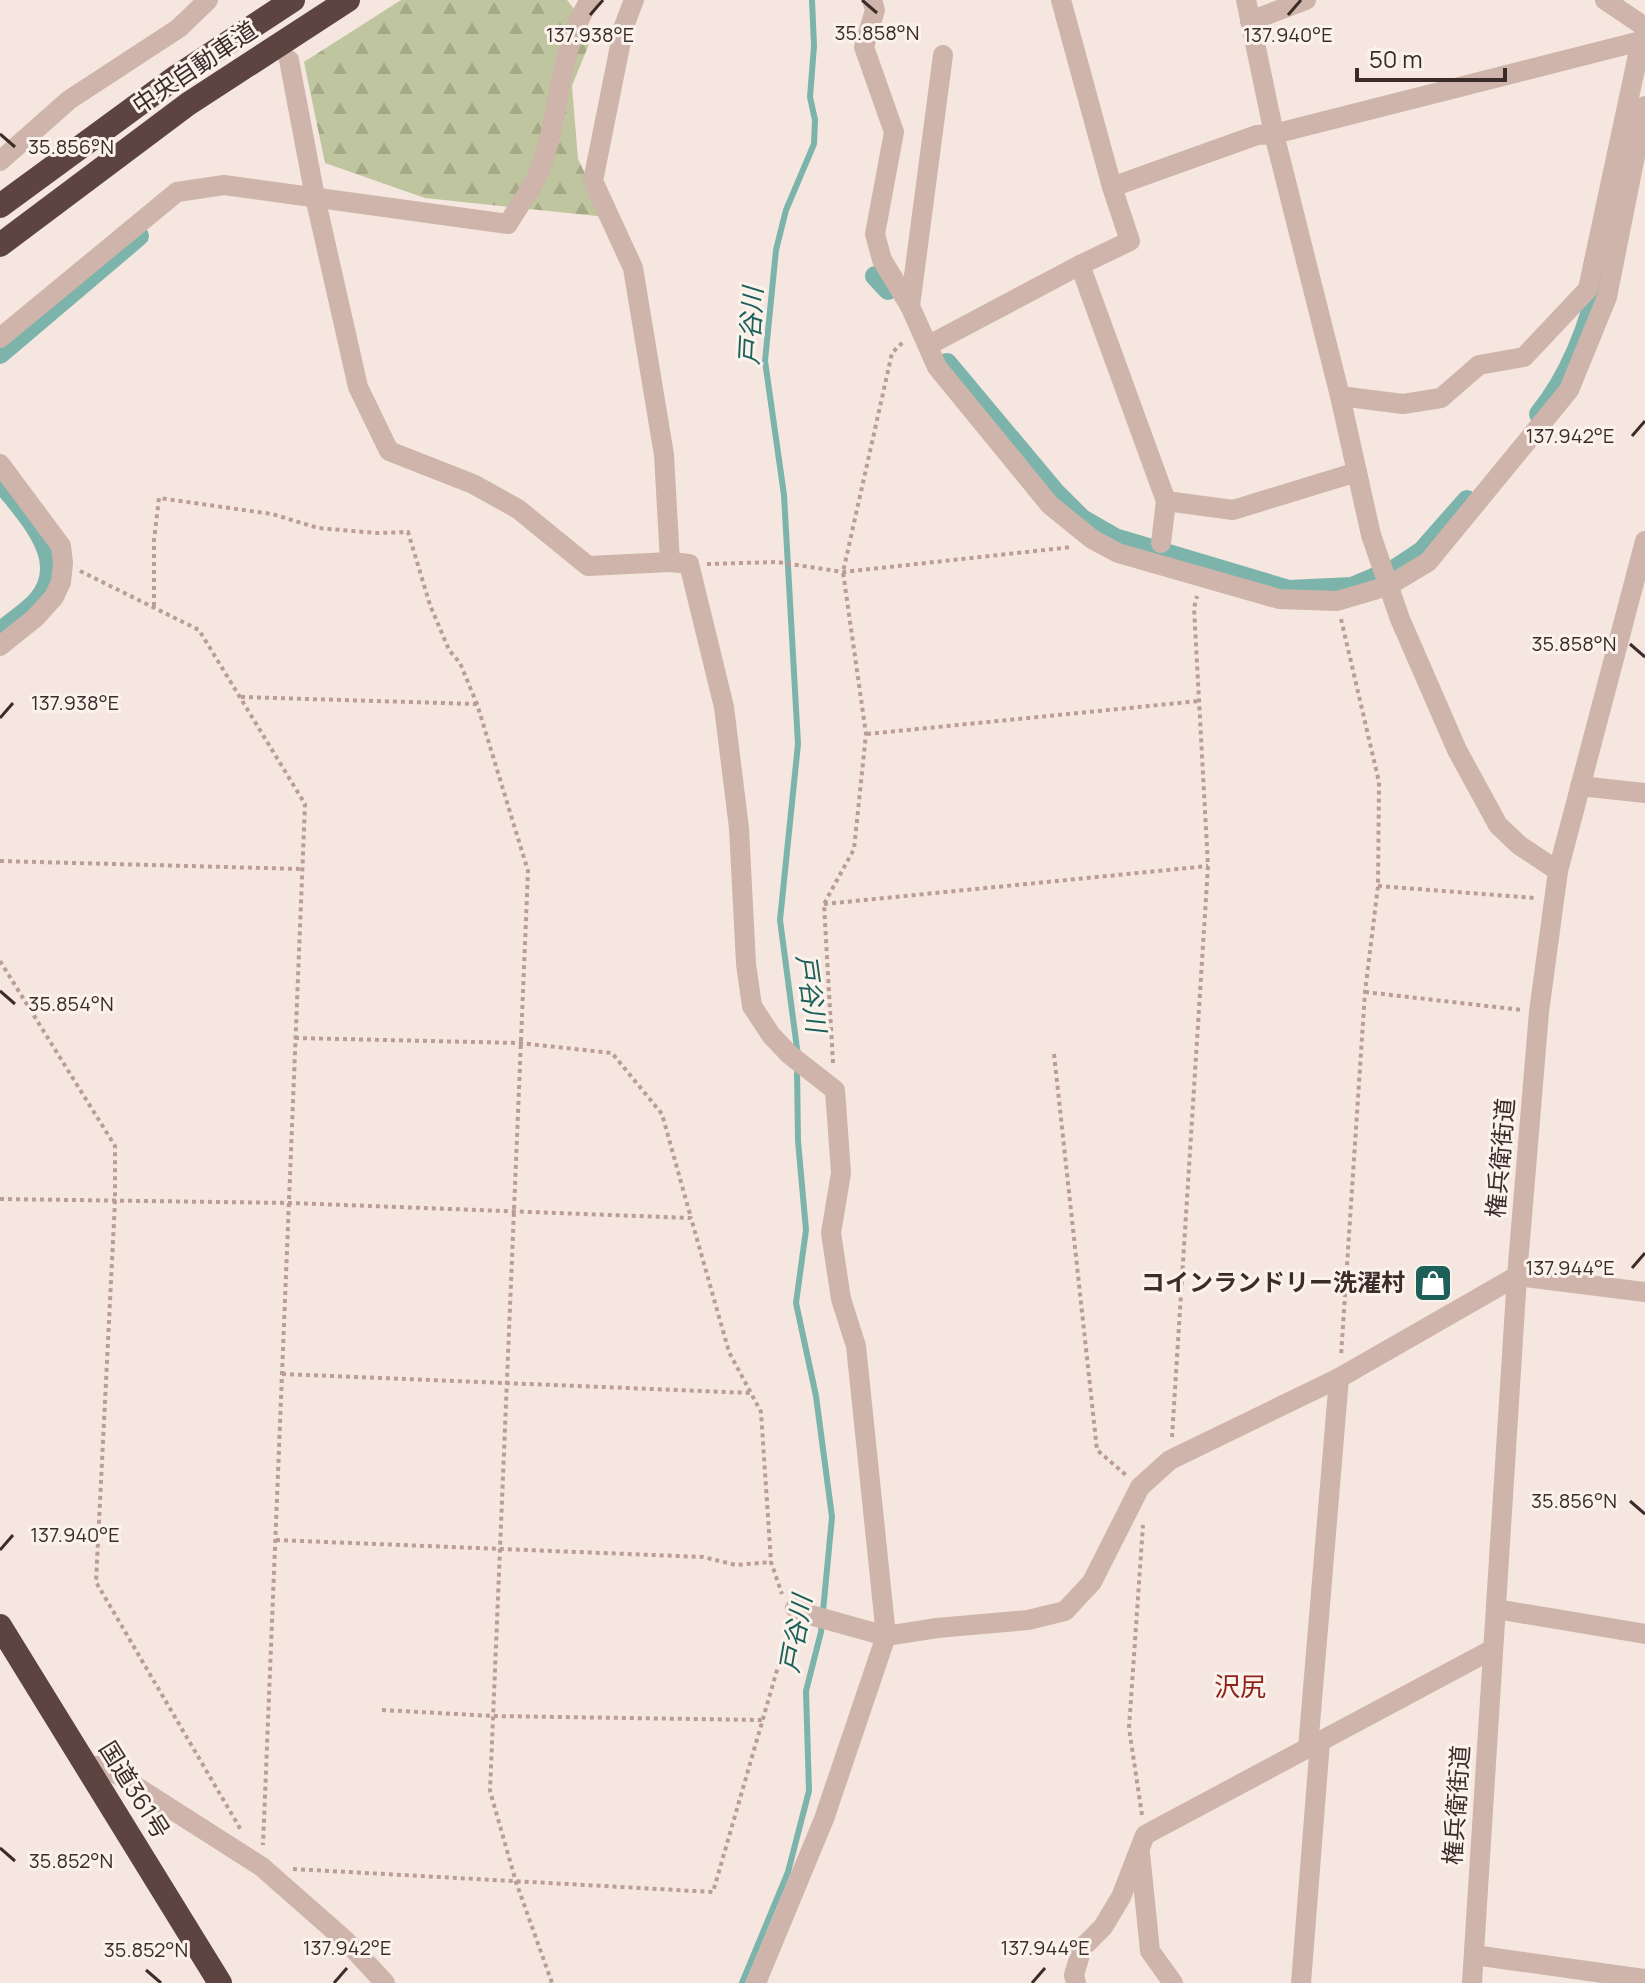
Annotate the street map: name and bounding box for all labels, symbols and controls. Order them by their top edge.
street label: 中央自動車道 [125,13,263,121]
text: 35.858°N [834,19,920,46]
text: 137.938°E [546,21,634,48]
text: 137.940°E [1243,21,1333,48]
scale bar [1357,32,1505,82]
text: 50 m [1369,42,1423,75]
text: 35.856°N [28,133,114,160]
water label: 戸谷川 [730,283,770,366]
text: 137.942°E [1526,422,1614,449]
text: 35.858°N [1531,630,1617,657]
text: 137.938°E [31,689,119,716]
water label: 戸谷川 [789,952,836,1037]
text: 35.854°N [28,990,114,1017]
street label: 権兵衛街道 [1478,1097,1521,1219]
text: 137.944°E [1525,1254,1615,1281]
shop icon: コインランドリー洗濯村 [1412,1262,1454,1304]
place label: コインランドリー洗濯村 [1141,1265,1405,1298]
text: 35.856°N [1531,1487,1617,1514]
text: 137.940°E [30,1521,120,1548]
water label: 戸谷川 [771,1589,820,1675]
district label: 沢尻 [1214,1668,1266,1704]
street label: 国道361号 [92,1734,178,1844]
street label: 権兵衛街道 [1435,1744,1476,1866]
text: 35.852°N [29,1847,113,1874]
text: 137.942°E [303,1934,391,1961]
text: 137.944°E [1000,1934,1090,1961]
text: 35.852°N [104,1936,188,1963]

